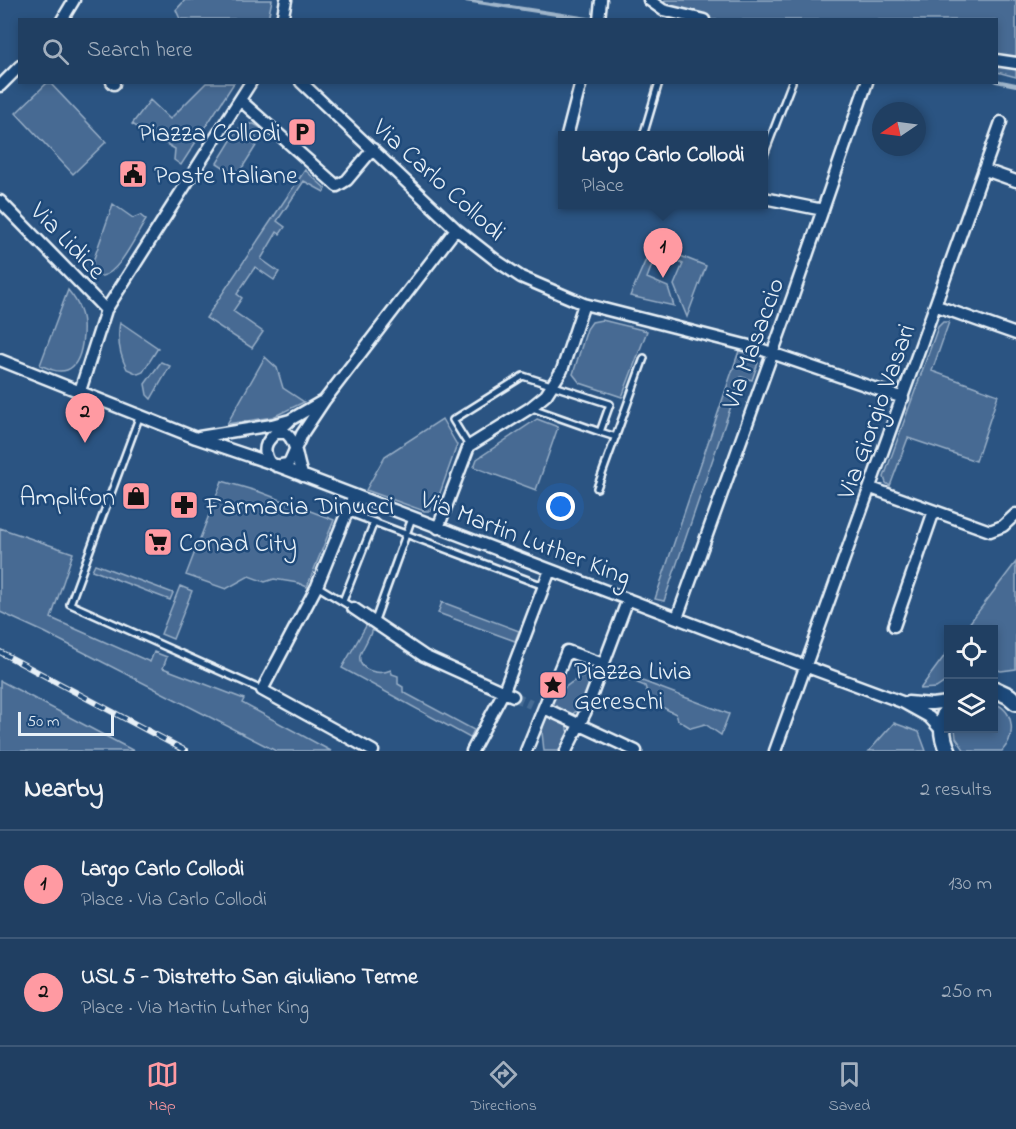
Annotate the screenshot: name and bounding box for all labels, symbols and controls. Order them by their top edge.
search box [18,18,998,84]
icon: search [39,35,72,68]
text: Search here [87,35,192,67]
north arrow [872,102,926,156]
street label: Via Carlo Collodi [362,110,513,252]
place label: Piazza Collodi [138,116,281,154]
parking icon: Piazza Collodi [286,116,318,148]
popup [558,131,768,209]
text: Largo Carlo Collodi [581,140,745,172]
public building icon: Poste Italiane [117,158,149,190]
place label: Poste Italiane [154,158,298,196]
text: Place [581,172,624,201]
street label: Via Lidice [19,194,114,290]
pin: 1 [644,228,682,278]
street label: Via Masaccio [713,273,796,416]
street label: Via Giorgio Vasari [828,319,927,506]
pin: 2 [66,394,104,443]
place label: Amplifon [20,480,115,518]
shop icon: Amplifon [120,480,152,512]
street label: Via Martin Luther King [413,482,636,597]
pharmacy icon: Farmacia Dinucci [168,489,200,521]
place label: Farmacia Dinucci [204,489,394,527]
your location [546,492,575,521]
supermarket icon: Conad City [142,526,174,558]
place label: Conad City [179,526,297,564]
map controls [944,625,998,733]
button: locate [944,625,998,679]
place label: Piazza Livia Gereschi [574,654,692,722]
place icon: Piazza Livia Gereschi [537,669,569,701]
button: layers [944,679,998,733]
scale bar [18,709,114,736]
text: 50 m [27,710,59,734]
text: Nearby [24,771,103,809]
text: 2 results [920,776,992,805]
text: Largo Carlo Collodi [81,854,244,886]
text: 1 [40,870,47,899]
text: 130 m [948,870,992,899]
text: Place · Via Carlo Collodi [81,886,267,915]
text: USL 5 - Distretto San Giuliano Terme [81,962,418,994]
text: 2 [39,978,48,1007]
text: 250 m [941,978,992,1007]
text: Place · Via Martin Luther King [81,994,309,1023]
tab: Map [146,1058,179,1118]
tab: Directions [470,1058,537,1118]
tab: Saved [828,1058,870,1118]

